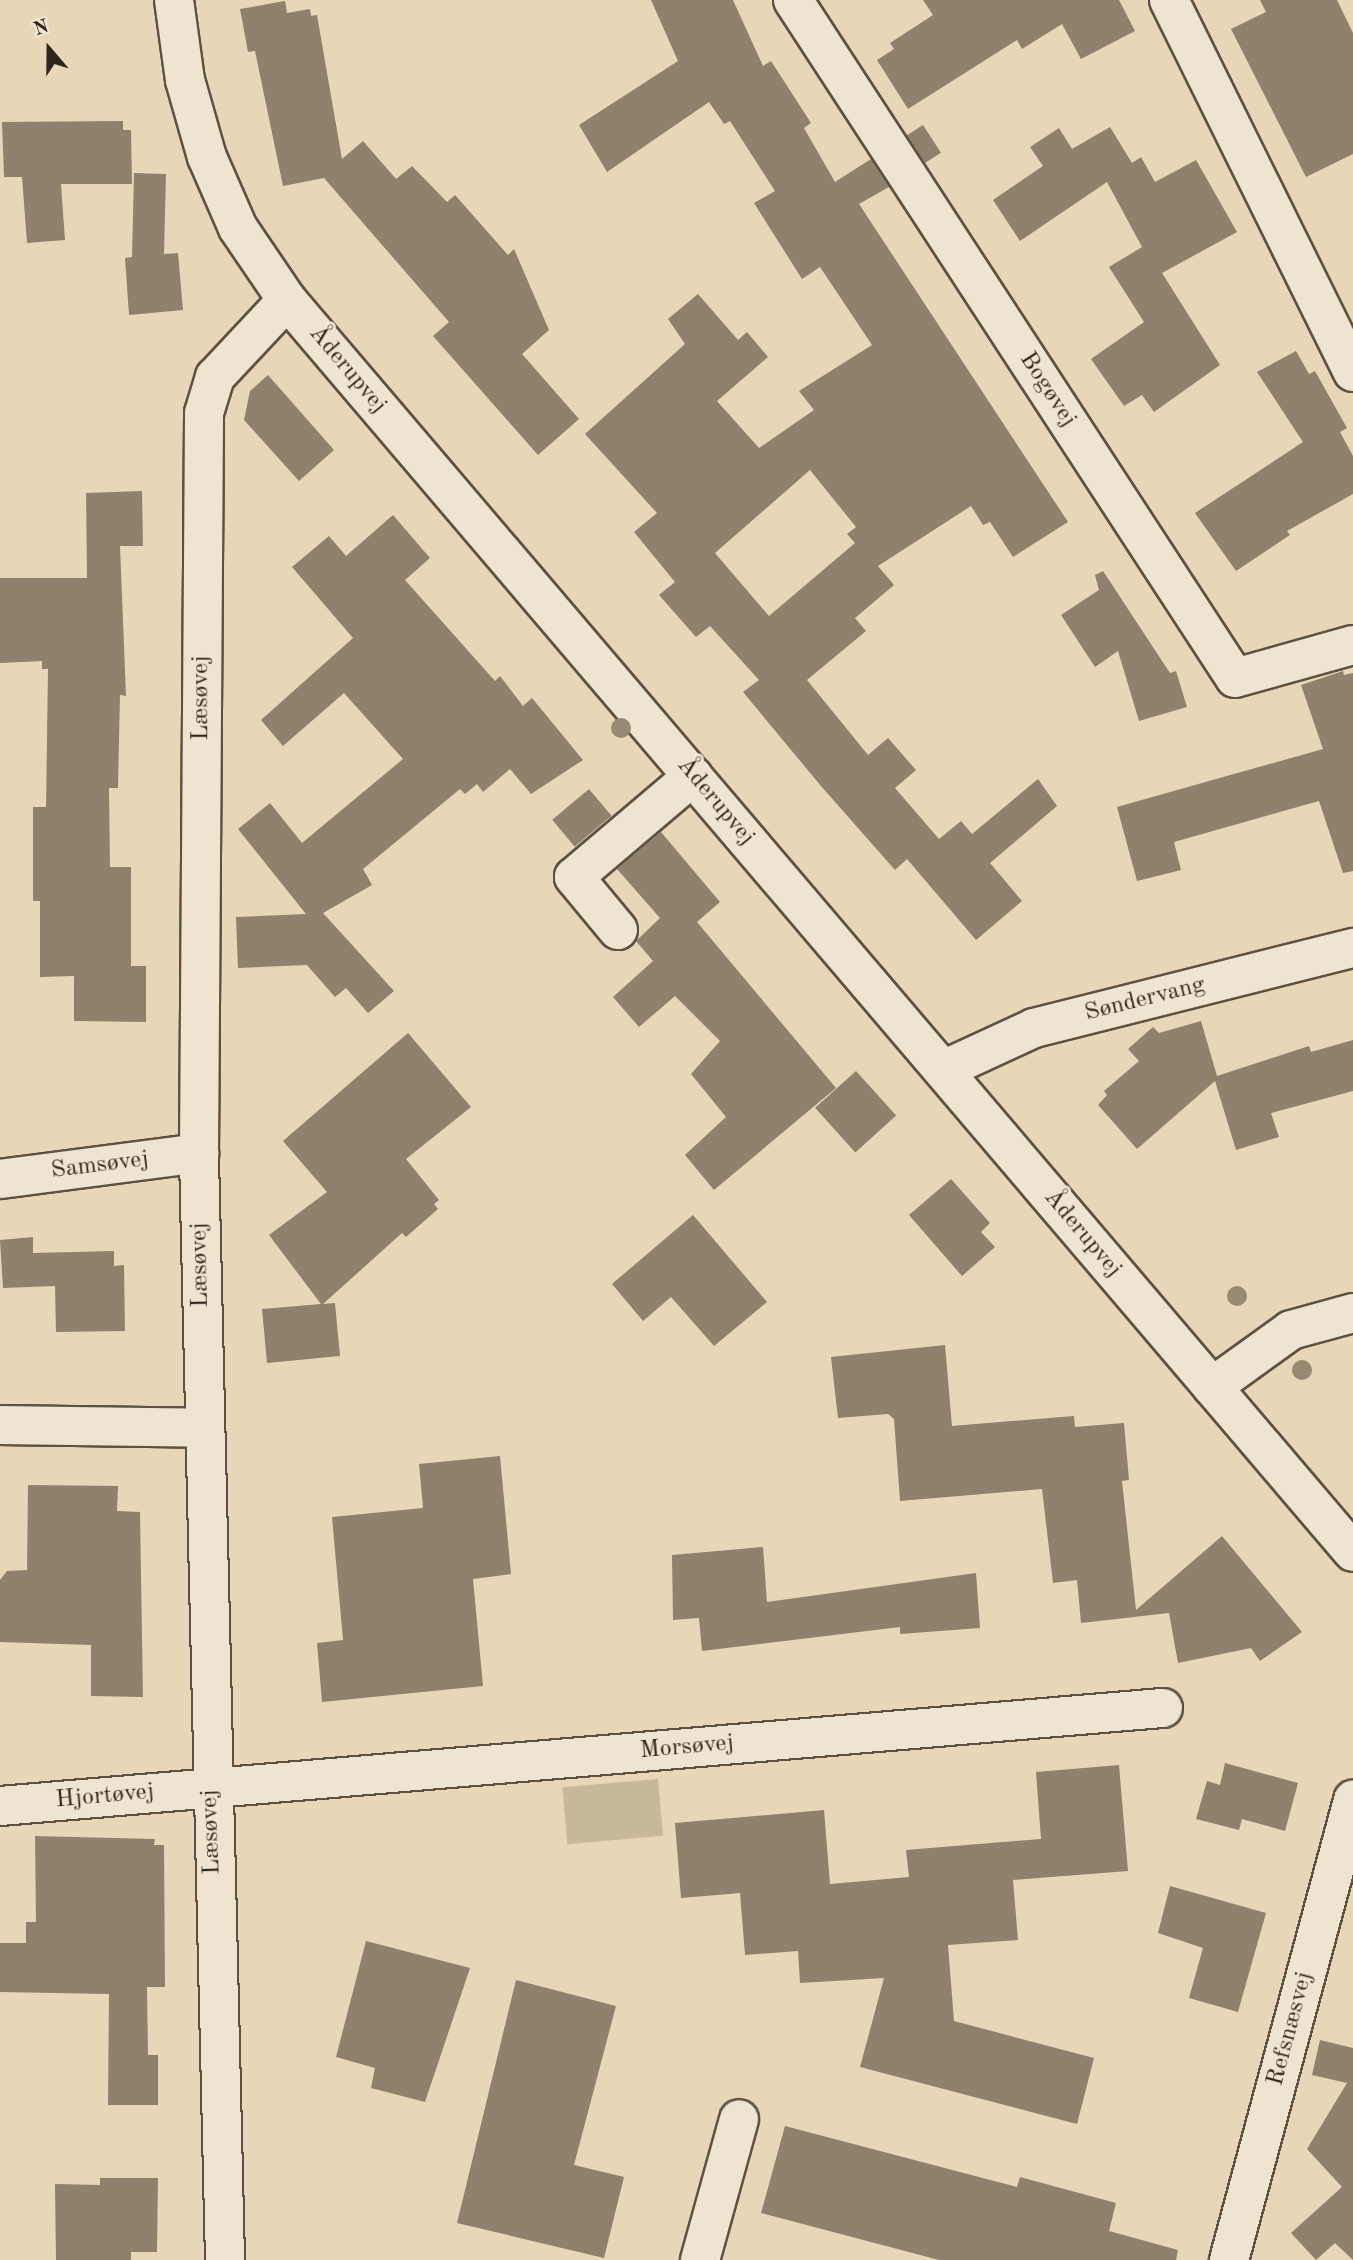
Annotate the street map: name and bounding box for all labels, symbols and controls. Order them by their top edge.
north arrow [14,14,84,84]
text: N [32,17,52,40]
street label: Åderupvej [302,320,392,420]
street label: Bogøvej [1012,347,1082,433]
street label: Læsøvej [188,655,216,741]
street label: Åderupvej [670,752,760,852]
street label: Søndervang [1082,971,1208,1029]
street label: Samsøvej [49,1146,151,1186]
street label: Åderupvej [1037,1184,1127,1284]
street label: Læsøvej [186,1222,216,1308]
street label: Morsøvej [639,1730,735,1766]
street label: Hjortøvej [54,1778,156,1816]
street label: Læsøvej [196,1789,228,1875]
street label: Refsnæsvej [1262,1969,1320,2089]

